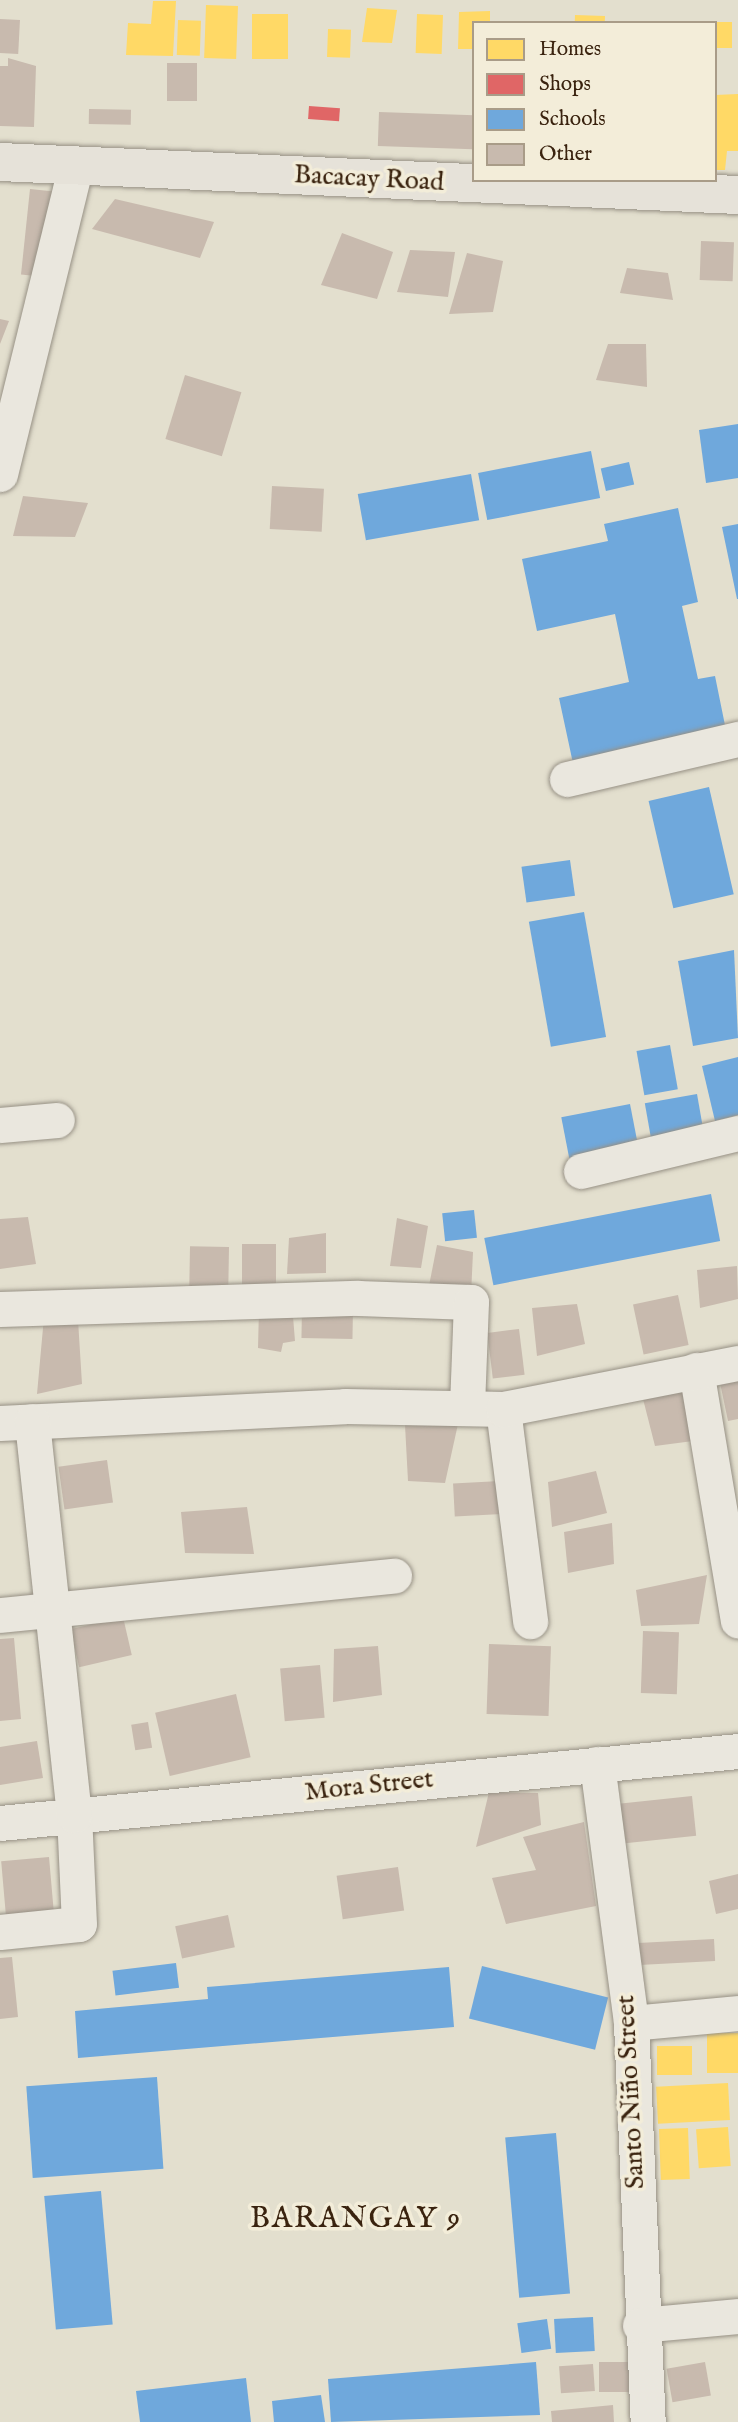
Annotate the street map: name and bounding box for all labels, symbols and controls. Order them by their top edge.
legend [472,21,717,182]
text: Homes [539,36,601,63]
text: Shops [539,71,591,98]
text: Schools [539,106,606,133]
text: Other [539,141,592,168]
street label: Bacacay Road [293,159,445,199]
street label: Mora Street [303,1764,435,1808]
street label: Santo Niño Street [610,1994,652,2190]
district label: BARANGAY 9 [251,2201,461,2237]

